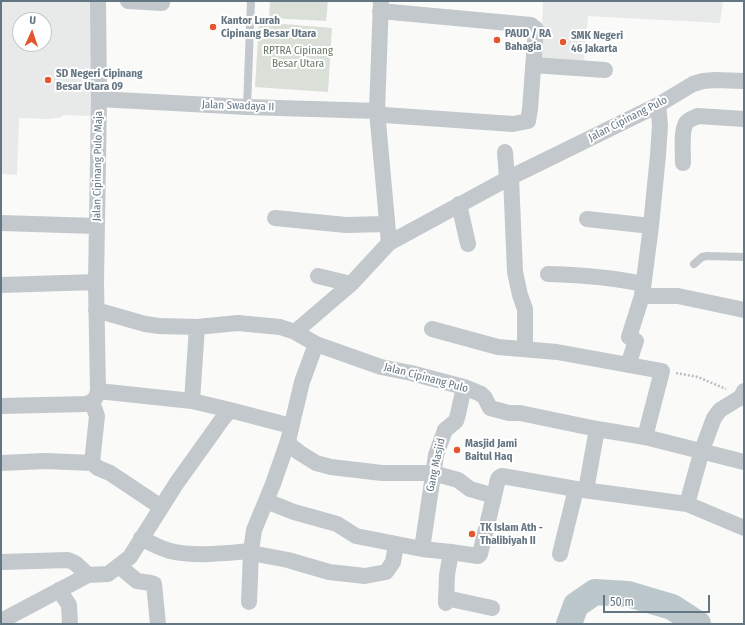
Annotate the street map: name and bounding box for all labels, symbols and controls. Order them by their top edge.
north arrow [12,12,52,52]
text: U [29,14,36,27]
place label: Kantor Lurah Cipinang Besar Utara [221,14,316,40]
marker: Kantor Lurah Cipinang Besar Utara [208,22,218,32]
place label: PAUD / RA Bahagia [505,27,551,53]
place label: SMK Negeri 46 Jakarta [571,29,623,55]
marker: PAUD / RA Bahagia [492,35,502,45]
marker: SMK Negeri 46 Jakarta [558,37,568,47]
park label: RPTRA Cipinang Besar Utara [263,44,333,70]
place label: SD Negeri Cipinang Besar Utara 09 [56,67,143,93]
marker: SD Negeri Cipinang Besar Utara 09 [43,75,53,85]
street label: Jalan Cipinang Pulo [586,93,670,145]
street label: Jalan Swadaya II [202,98,274,114]
street label: Jalan Cipinang Pulo Maja [90,111,106,221]
street label: Jalan Cipinang Pulo [383,360,469,396]
street label: Gang Masjid [424,437,448,493]
place label: Masjid Jami Baitul Haq [465,437,517,463]
marker: Masjid Jami Baitul Haq [452,445,462,455]
place label: TK Islam Ath - Thalibiyah II [480,521,543,547]
marker: TK Islam Ath - Thalibiyah II [467,529,477,539]
scale bar [605,587,712,613]
text: 50 m [610,595,634,609]

